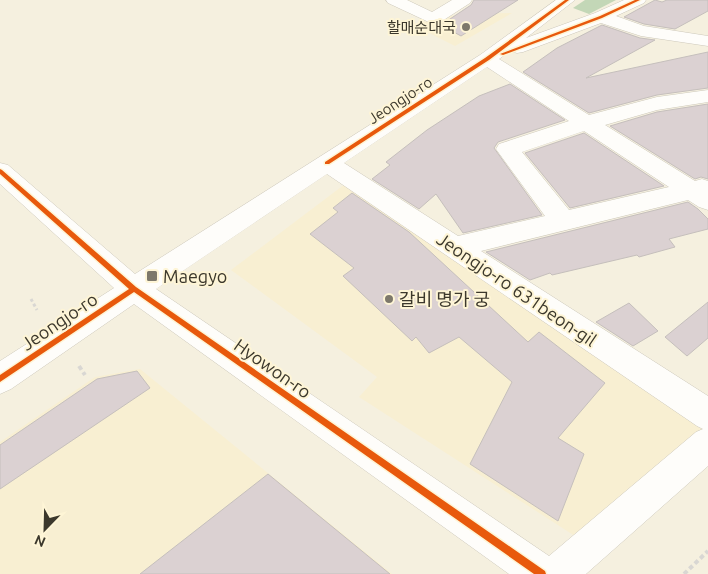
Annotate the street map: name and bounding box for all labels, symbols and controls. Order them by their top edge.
place label: 할매순대국 [387,19,456,36]
marker: 할매순대국 [460,21,472,33]
street label: Jeongjo-ro [365,73,435,127]
street label: Jeongjo-ro 631beon-gil [433,228,601,350]
place label: Maegyo [163,266,227,286]
marker: Maegyo [145,269,159,283]
street label: Jeongjo-ro [17,288,101,354]
place label: 갈비 명가 궁 [399,289,490,309]
marker: 갈비 명가 궁 [383,293,395,305]
street label: Hyowon-ro [231,334,315,402]
north arrow [20,504,70,554]
text: N [32,532,48,550]

